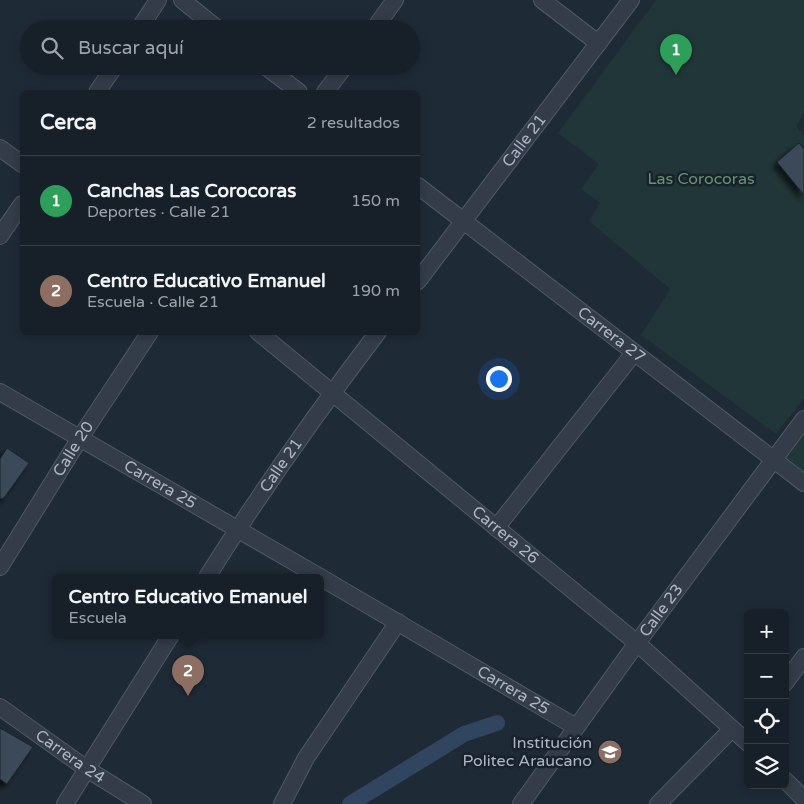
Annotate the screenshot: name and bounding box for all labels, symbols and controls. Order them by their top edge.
search box [20,20,420,75]
icon: search [38,34,66,62]
pin: 1 [660,34,692,75]
text: Buscar aquí [78,37,184,59]
text: Cerca [40,110,97,135]
street label: Calle 21 [498,110,551,171]
text: 2 resultados [307,113,400,133]
park label: Las Corocoras [647,169,755,189]
text: Canchas Las Corocoras [87,180,296,202]
text: 1 [51,191,61,211]
text: 150 m [351,191,400,211]
text: Deportes · Calle 21 [87,202,230,222]
text: Centro Educativo Emanuel [87,270,326,292]
text: 2 [51,281,61,301]
text: 190 m [351,281,400,301]
text: Escuela · Calle 21 [87,292,219,312]
street label: Carrera 27 [573,302,649,367]
your location [486,366,512,392]
street label: Calle 20 [49,418,98,480]
street label: Calle 21 [255,434,307,496]
street label: Carrera 25 [120,456,200,513]
street label: Carrera 26 [468,502,543,568]
popup [52,574,324,639]
street label: Calle 23 [635,580,688,641]
text: Centro Educativo Emanuel [69,586,307,608]
text: Escuela [69,608,127,628]
map controls [744,609,789,789]
button: + [744,609,789,654]
button: − [744,654,789,699]
pin: 2 [172,655,204,696]
street label: Carrera 25 [473,661,553,719]
button: locate [744,699,789,744]
street label: Carrera 24 [31,725,109,788]
place label: Institución Politec Araucano [462,733,592,771]
school or university icon: Institución Politec Araucano [597,739,623,765]
button: layers [744,744,789,789]

